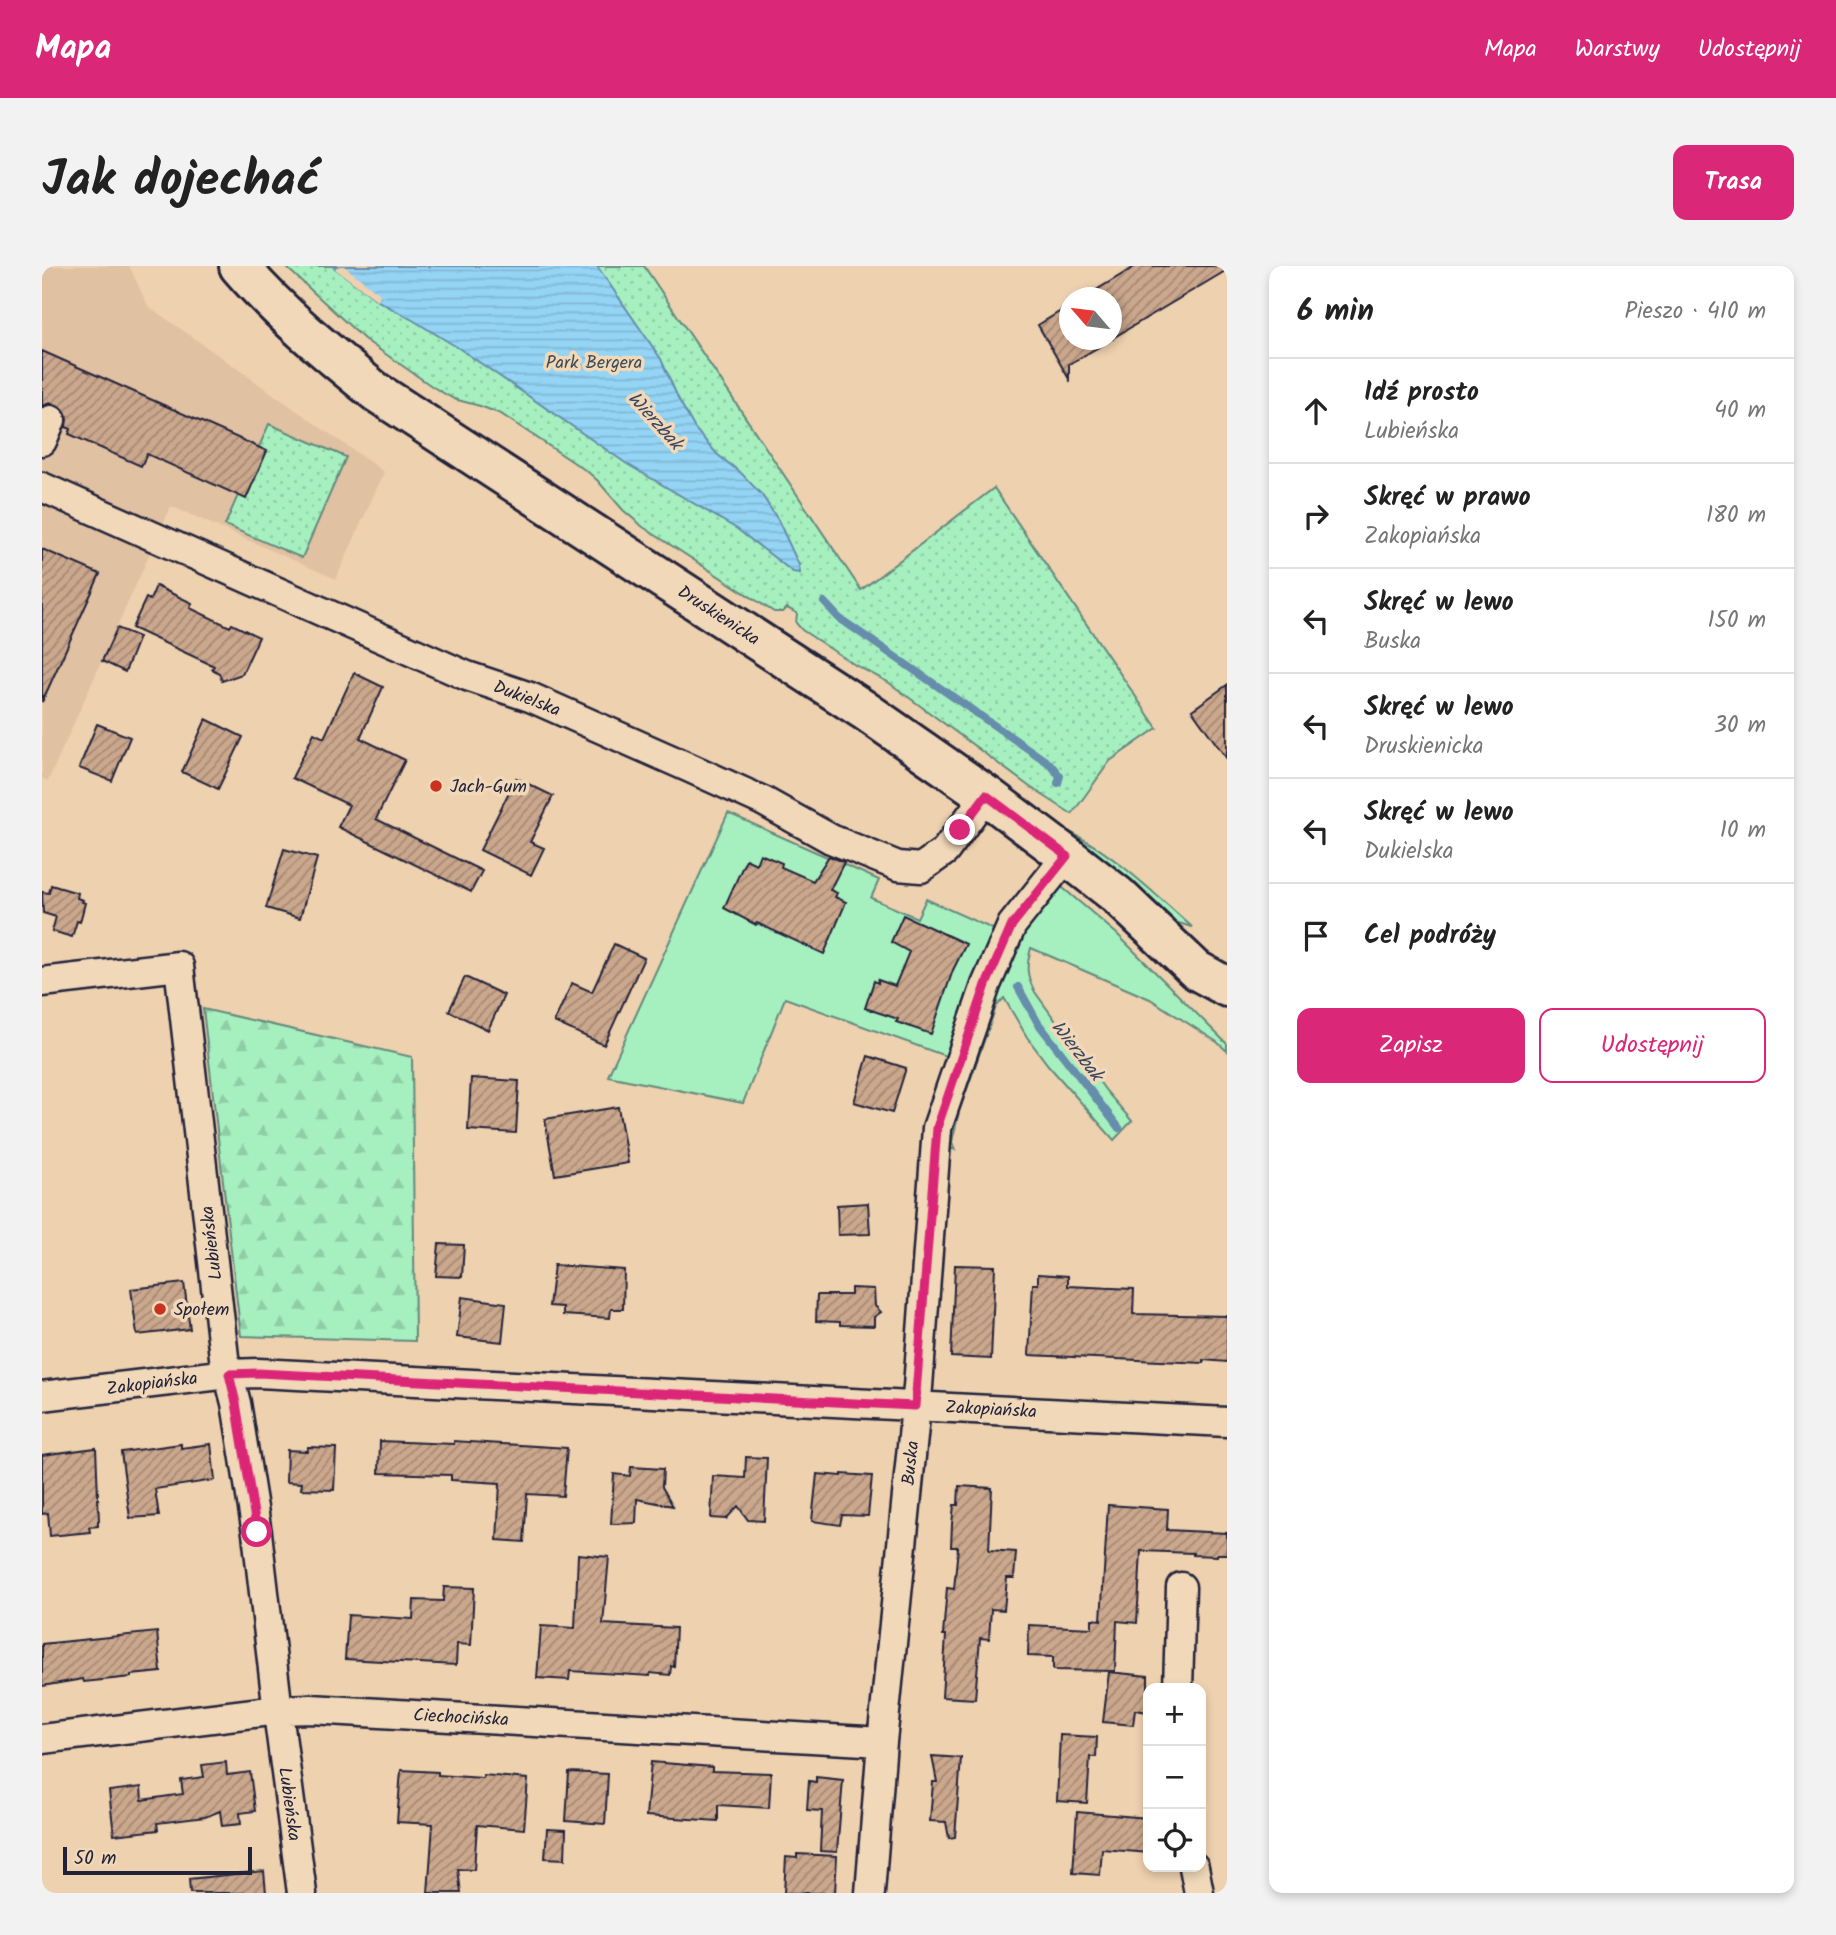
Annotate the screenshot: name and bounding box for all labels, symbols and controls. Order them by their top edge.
text: Mapa [35,23,111,76]
text: Mapa [1484,30,1537,69]
text: Warstwy [1575,30,1660,69]
text: Udostępnij [1698,30,1801,69]
text: Jak dojechać [42,143,320,221]
button: Trasa [1673,145,1794,220]
north arrow [1059,287,1122,350]
text: 6 min [1297,288,1374,336]
text: Pieszo · 410 m [1625,294,1766,330]
park label: Park Bergera [546,349,642,378]
text: Idź prosto [1364,372,1479,414]
water label: Wierzbak [620,385,691,460]
icon: ahead [1297,392,1335,430]
text: 40 m [1714,393,1766,429]
text: Lubieńska [1364,414,1459,450]
text: Skręć w prawo [1364,477,1531,519]
icon: right [1297,497,1335,535]
text: 180 m [1706,498,1766,534]
text: Zakopiańska [1364,519,1481,555]
street label: Druskienicka [671,579,765,654]
text: Skręć w lewo [1364,582,1514,624]
icon: left [1297,602,1335,640]
text: 150 m [1707,603,1766,639]
text: Buska [1364,624,1421,660]
street label: Dukielska [489,673,564,725]
text: Skręć w lewo [1364,687,1514,729]
icon: left [1297,707,1335,745]
text: 30 m [1714,708,1766,744]
text: Druskienicka [1364,729,1483,765]
place label: Jach-Gum [450,773,527,802]
marker: Jach-Gum [428,778,444,794]
text: Skręć w lewo [1364,792,1514,834]
icon: left [1297,812,1335,850]
text: 10 m [1720,813,1766,849]
route end [944,814,975,845]
text: Dukielska [1364,834,1454,870]
text: Cel podróży [1364,915,1496,957]
icon: arrive [1297,917,1335,955]
button: Zapisz [1297,1008,1525,1083]
button: Udostępnij [1539,1008,1766,1083]
water label: Wierzbak [1043,1014,1112,1091]
street label: Lubieńska [194,1204,231,1282]
place label: Społem [174,1296,229,1325]
marker: Społem [152,1301,168,1317]
street label: Zakopiańska [105,1365,199,1404]
street label: Zakopiańska [944,1394,1037,1427]
street label: Buska [895,1439,928,1487]
route start [241,1516,272,1547]
map controls [1143,1683,1206,1872]
button: + [1143,1683,1206,1746]
street label: Ciechocińska [413,1702,509,1735]
button: − [1143,1746,1206,1809]
street label: Lubieńska [269,1765,308,1843]
button: locate [1143,1809,1206,1872]
scale bar [63,1844,252,1876]
text: 50 m [74,1844,116,1874]

